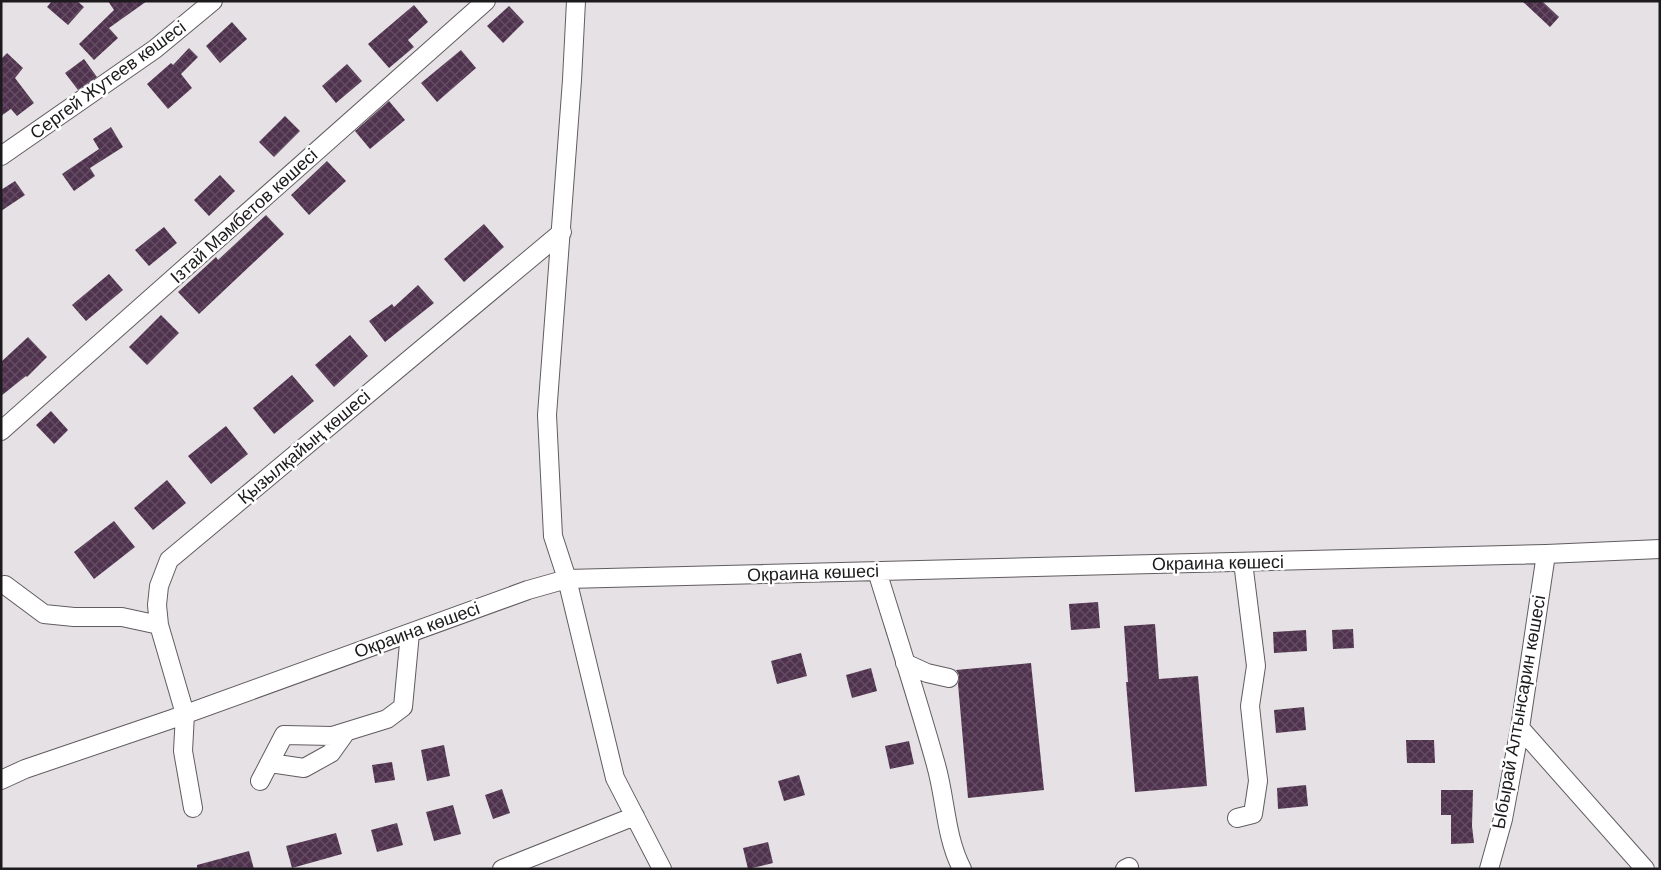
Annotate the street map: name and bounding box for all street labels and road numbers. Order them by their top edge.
street label: Сергей Жутеев көшесі [25,15,191,145]
street label: Ізтай Мәмбетов көшесі [165,143,323,289]
street label: Қызылқайың көшесі [233,384,375,510]
street label: Окраина көшесі [1152,550,1284,576]
street label: Окраина көшесі [747,559,879,587]
street label: Ыбырай Алтынсарин көшесі [1487,593,1551,831]
street label: Окраина көшесі [351,596,483,664]

